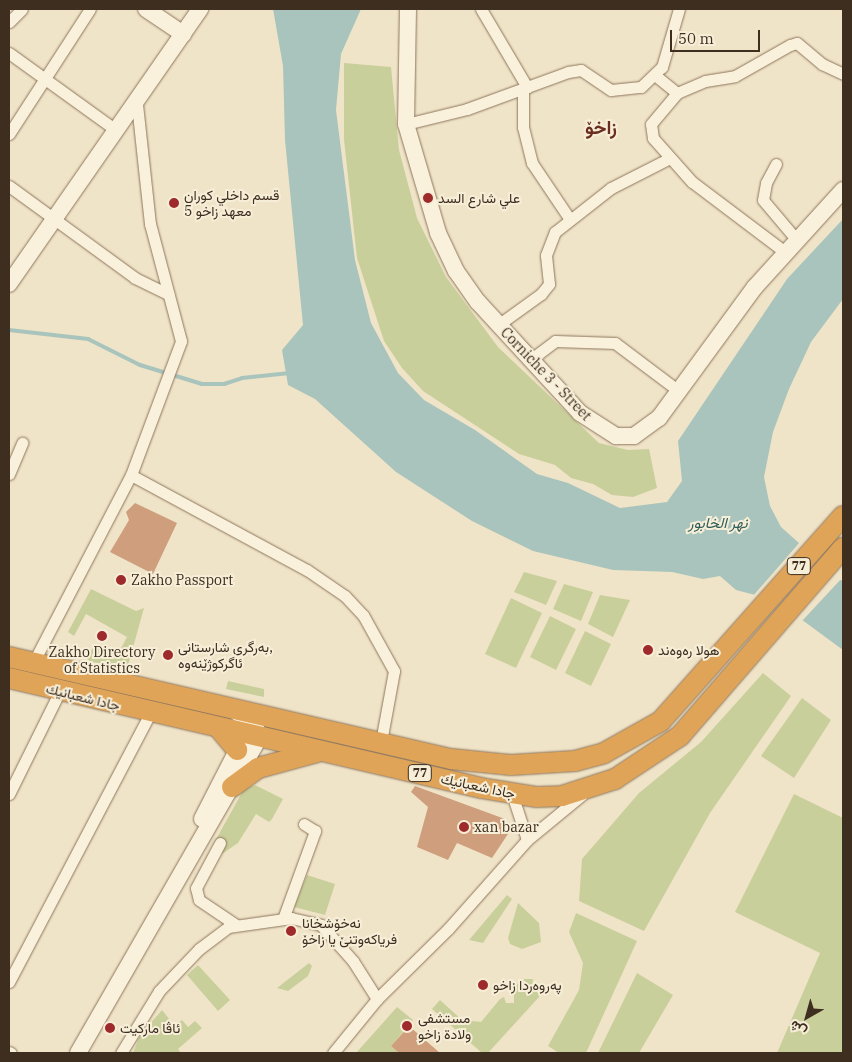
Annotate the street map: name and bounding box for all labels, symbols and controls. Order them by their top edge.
scale bar [672,20,762,52]
text: 50 m [678,29,714,48]
district label: زاخۆ [585,117,617,139]
place label: قسم داخلي كوران معهد زاخو 5 [184,187,279,220]
place label: علي شارع السد [438,190,520,206]
marker: علي شارع السد [422,192,434,204]
marker: قسم داخلي كوران معهد زاخو 5 [168,197,180,209]
street label: Corniche 3 - Street [497,324,595,424]
water label: نهر الخابور [689,514,747,532]
road number: 77 [786,556,812,576]
place label: Zakho Passport [131,572,233,588]
marker: Zakho Passport [115,574,127,586]
marker: Zakho Directory of Statistics [96,630,108,642]
place label: بەرگری شارستانی, ئاگرکوژێنەوە [178,639,273,672]
place label: هولا ره‌وه‌ند [658,642,720,658]
place label: Zakho Directory of Statistics [49,644,155,676]
marker: هولا ره‌وه‌ند [642,644,654,656]
marker: بەرگری شارستانی, ئاگرکوژێنەوە [162,649,174,661]
street label: جادا شعبانيك [44,680,122,714]
road number: 77 [408,764,432,782]
street label: جادا شعبانيك [439,770,517,802]
place label: xan bazar [474,819,539,835]
marker: xan bazar [458,821,470,833]
place label: نه‌خۆشخانا فرياكه‌وتنێ يا زاخۆ [302,915,397,948]
marker: نه‌خۆشخانا فرياكه‌وتنێ يا زاخۆ [284,924,298,938]
place label: په‌روه‌ردا زاخو [493,977,562,993]
marker: په‌روه‌ردا زاخو [477,979,489,991]
north arrow [782,992,832,1042]
place label: مستشفى ولادة زاخو [418,1010,471,1042]
text: ش [786,1017,810,1041]
marker: مستشفى ولادة زاخو [400,1019,414,1033]
place label: ئاڤا ماركيت [120,1020,180,1036]
marker: ئاڤا ماركيت [104,1022,116,1034]

